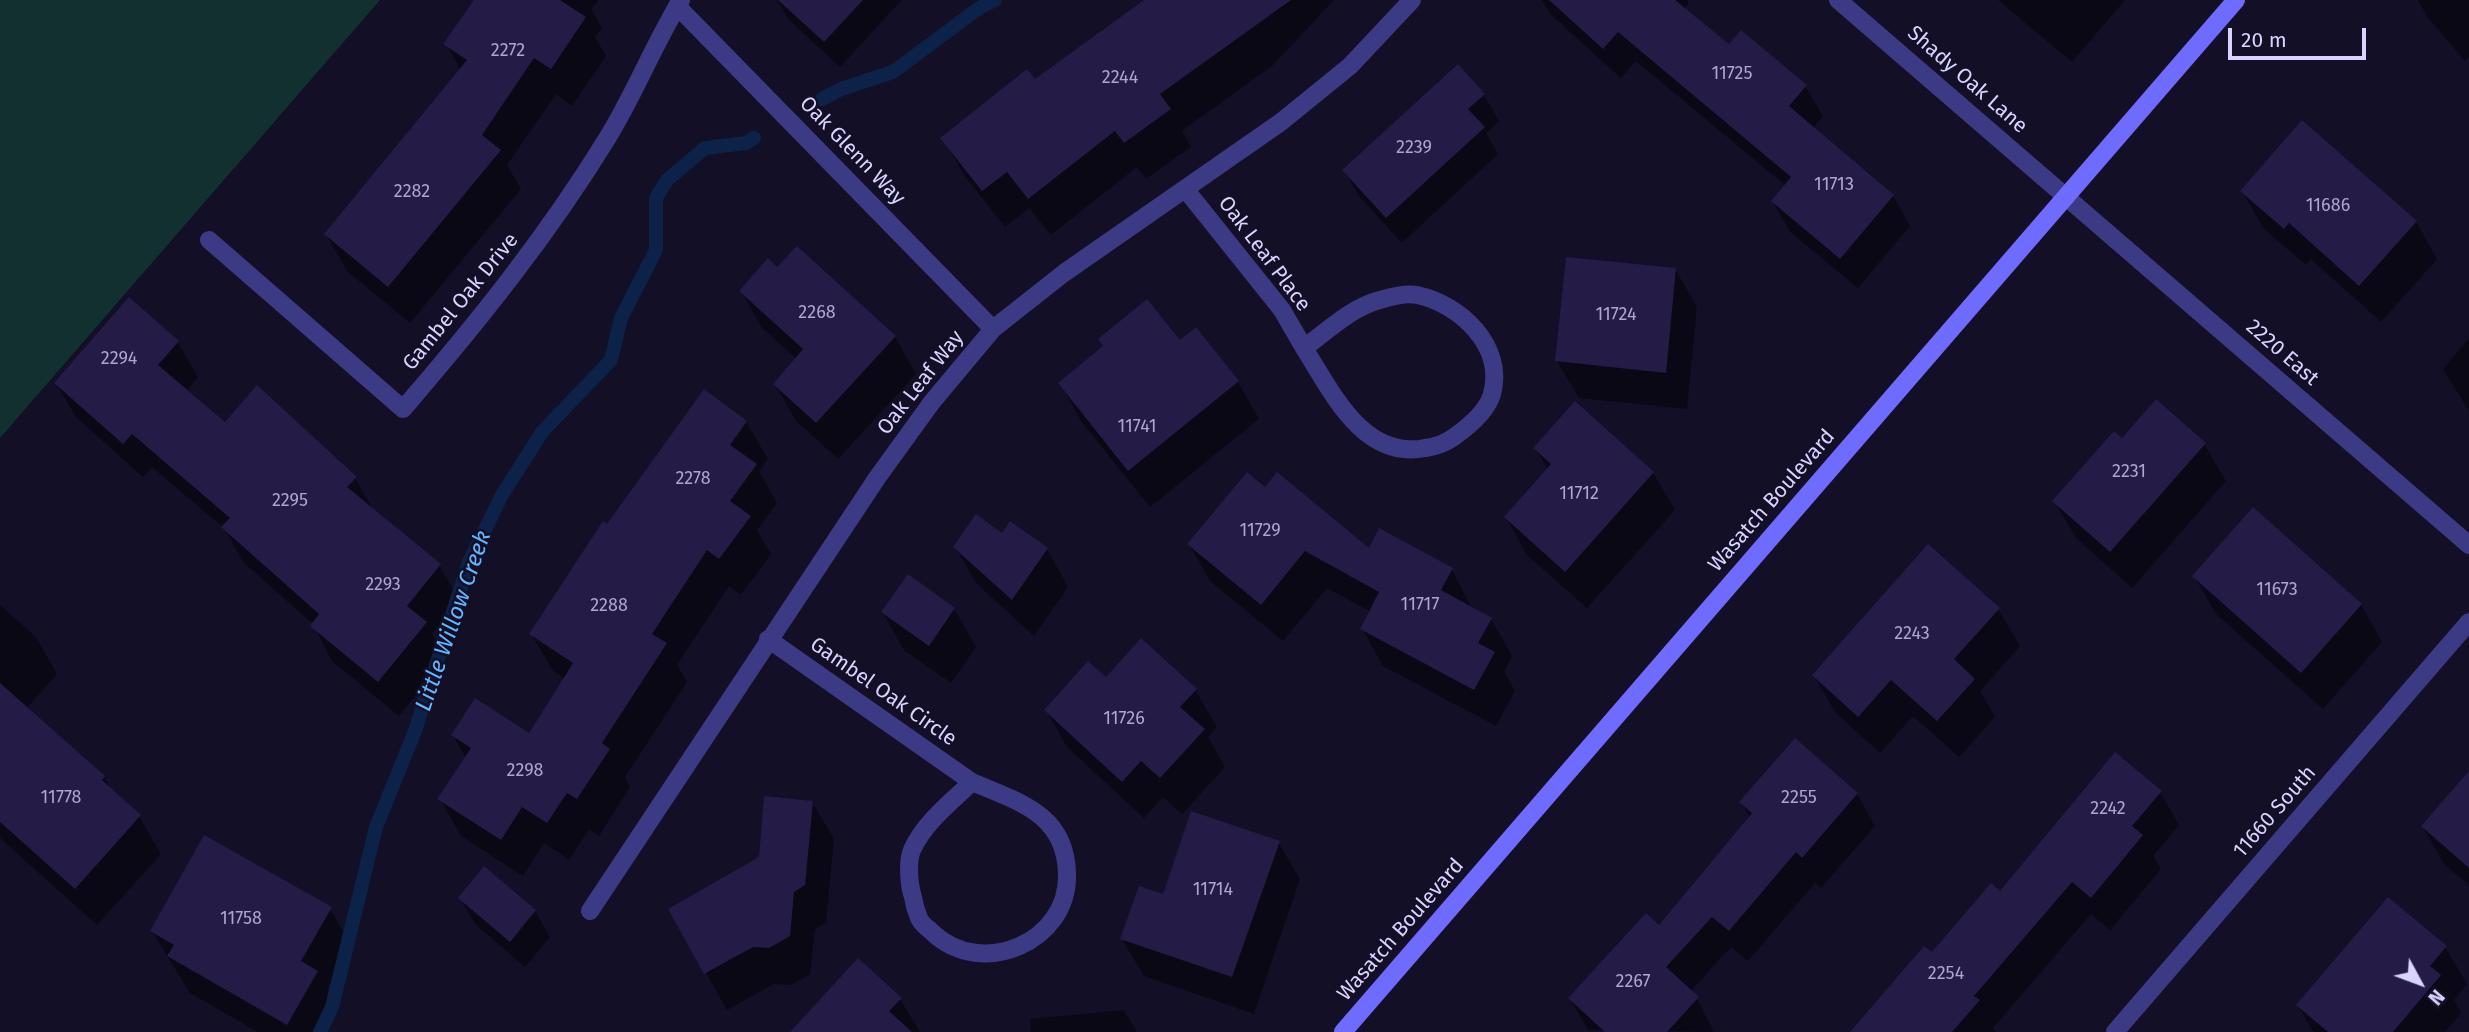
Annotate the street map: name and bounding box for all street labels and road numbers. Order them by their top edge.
street label: Shady Oak Lane [1902,21,2032,139]
street label: Oak Glenn Way [794,91,910,211]
street label: Oak Leaf Place [1212,191,1316,317]
street label: Gambel Oak Drive [398,228,524,376]
street label: 2220 East [2241,315,2323,391]
street label: Oak Leaf Way [872,326,970,440]
street label: Wasatch Boulevard [1703,425,1841,577]
street label: Gambel Oak Circle [805,632,961,752]
street label: 11660 South [2228,761,2322,863]
street label: Wasatch Boulevard [1332,854,1470,1006]

